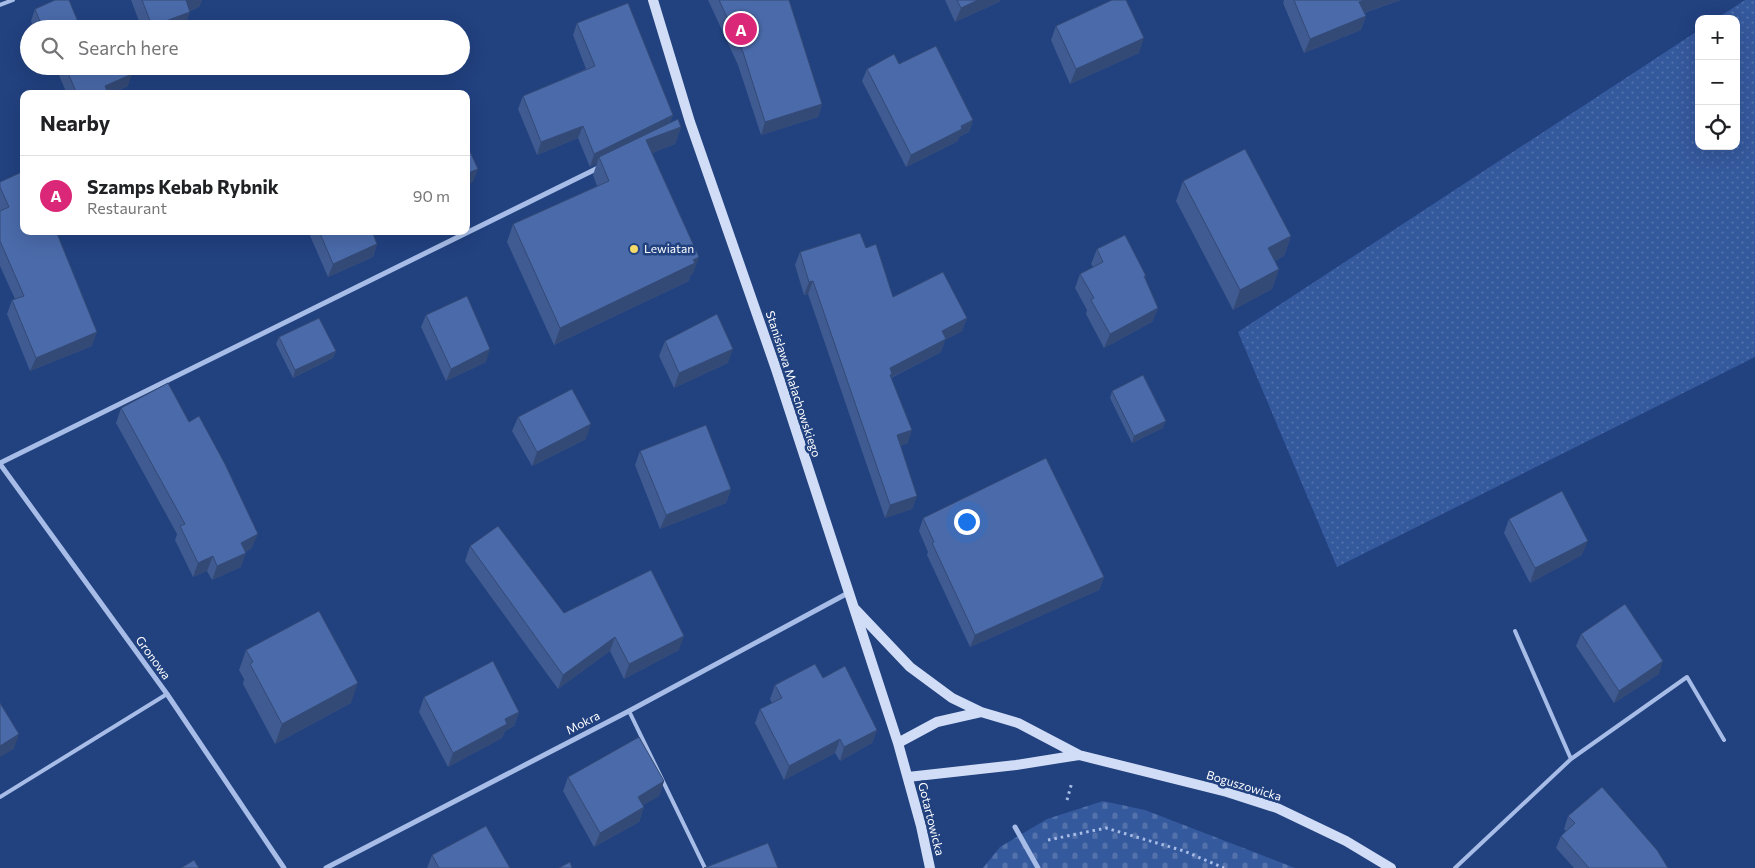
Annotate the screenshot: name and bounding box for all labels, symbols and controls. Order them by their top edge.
pin: A [725,10,757,48]
map controls [1695,15,1740,150]
button: + [1695,15,1740,60]
search box [20,20,470,75]
icon: search [38,34,66,62]
text: Search here [78,36,178,59]
button: − [1695,60,1740,105]
button: locate [1695,105,1740,150]
text: Nearby [40,110,110,135]
text: Szamps Kebab Rybnik [87,175,279,198]
text: A [50,186,62,205]
text: 90 m [413,186,450,205]
text: Restaurant [87,198,167,217]
place label: Lewiatan [644,241,694,255]
marker: Lewiatan [628,243,640,255]
street label: Stanisława Małachowskiego [764,309,824,459]
your location [954,509,980,535]
street label: Gronowa [133,633,174,682]
street label: Mokra [563,708,602,737]
street label: Boguszowicka [1205,767,1284,803]
street label: Gotartowicka [916,781,948,857]

